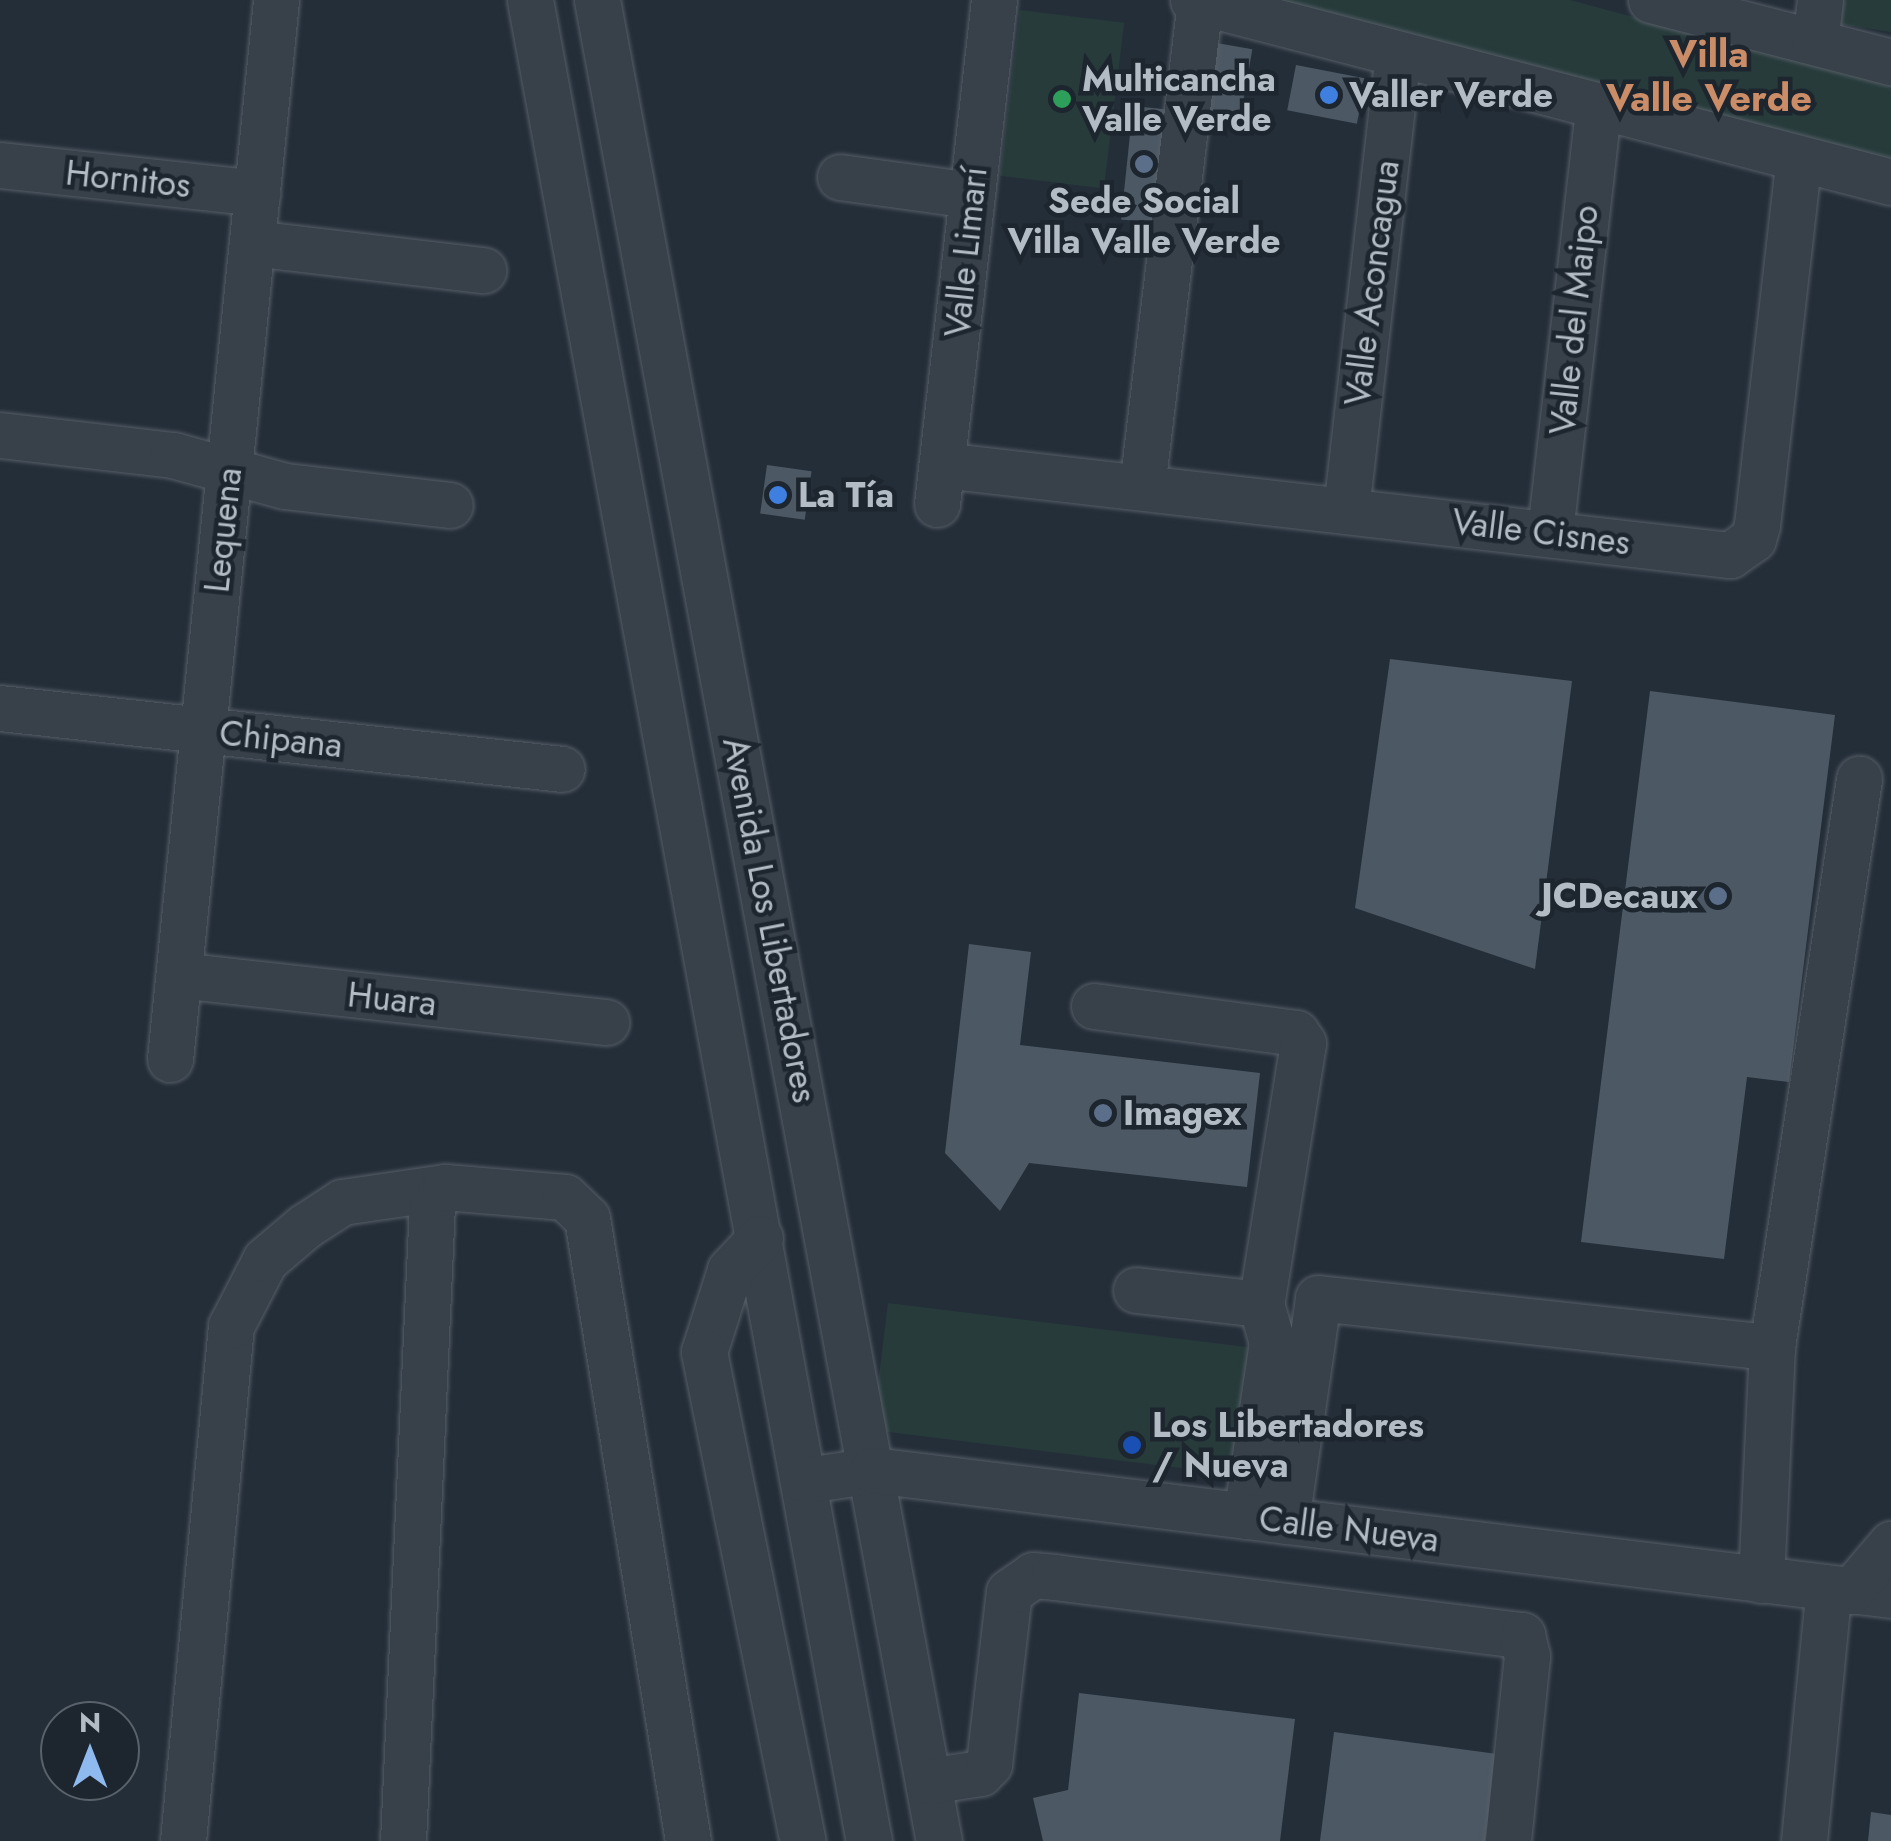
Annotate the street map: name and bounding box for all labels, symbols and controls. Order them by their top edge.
district label: Villa Valle Verde [1606,31,1812,120]
place label: Multicancha Valle Verde [1082,58,1276,140]
place label: Valler Verde [1349,74,1553,116]
marker: Valler Verde [1318,84,1340,106]
marker: Multicancha Valle Verde [1051,88,1073,110]
street label: Hornitos [64,152,192,206]
marker: Sede Social Villa Valle Verde [1133,153,1155,175]
street label: Valle Aconcagua [1336,158,1408,408]
street label: Valle Limarí [936,165,996,339]
place label: Sede Social Villa Valle Verde [1007,180,1281,262]
street label: Valle del Maipo [1541,203,1607,437]
street label: Lequena [196,465,250,595]
place label: La Tía [798,474,894,516]
marker: La Tía [767,484,789,506]
street label: Valle Cisnes [1450,500,1632,564]
street label: Chipana [217,712,345,766]
street label: Avenida Los Libertadores [714,734,826,1106]
place label: JCDecaux [1541,875,1698,917]
marker: JCDecaux [1707,885,1729,907]
street label: Huara [346,973,438,1025]
place label: Imagex [1123,1092,1241,1134]
marker: Imagex [1092,1102,1114,1124]
place label: Los Libertadores / Nueva [1152,1404,1424,1486]
marker: Los Libertadores / Nueva [1121,1434,1143,1456]
street label: Calle Nueva [1257,1497,1441,1561]
north arrow [40,1701,140,1801]
text: N [79,1702,101,1743]

